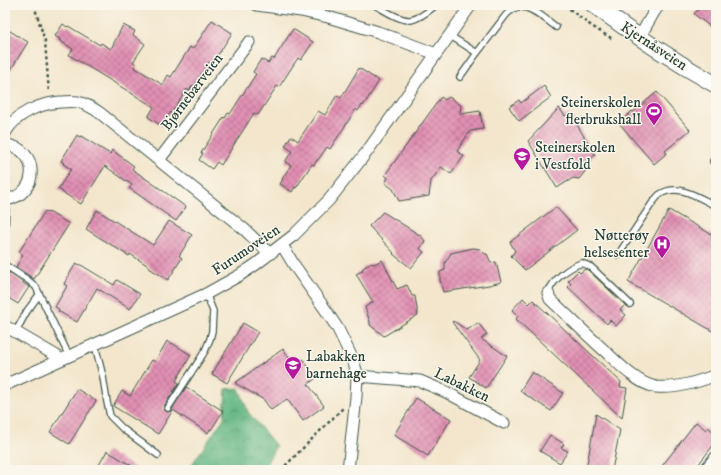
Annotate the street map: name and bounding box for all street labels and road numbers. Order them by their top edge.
street label: Kjernåsveien [617,17,691,75]
street label: Bjørnebærveien [157,49,227,134]
street label: Furumoveien [208,220,284,280]
street label: Labakken [431,363,493,407]

